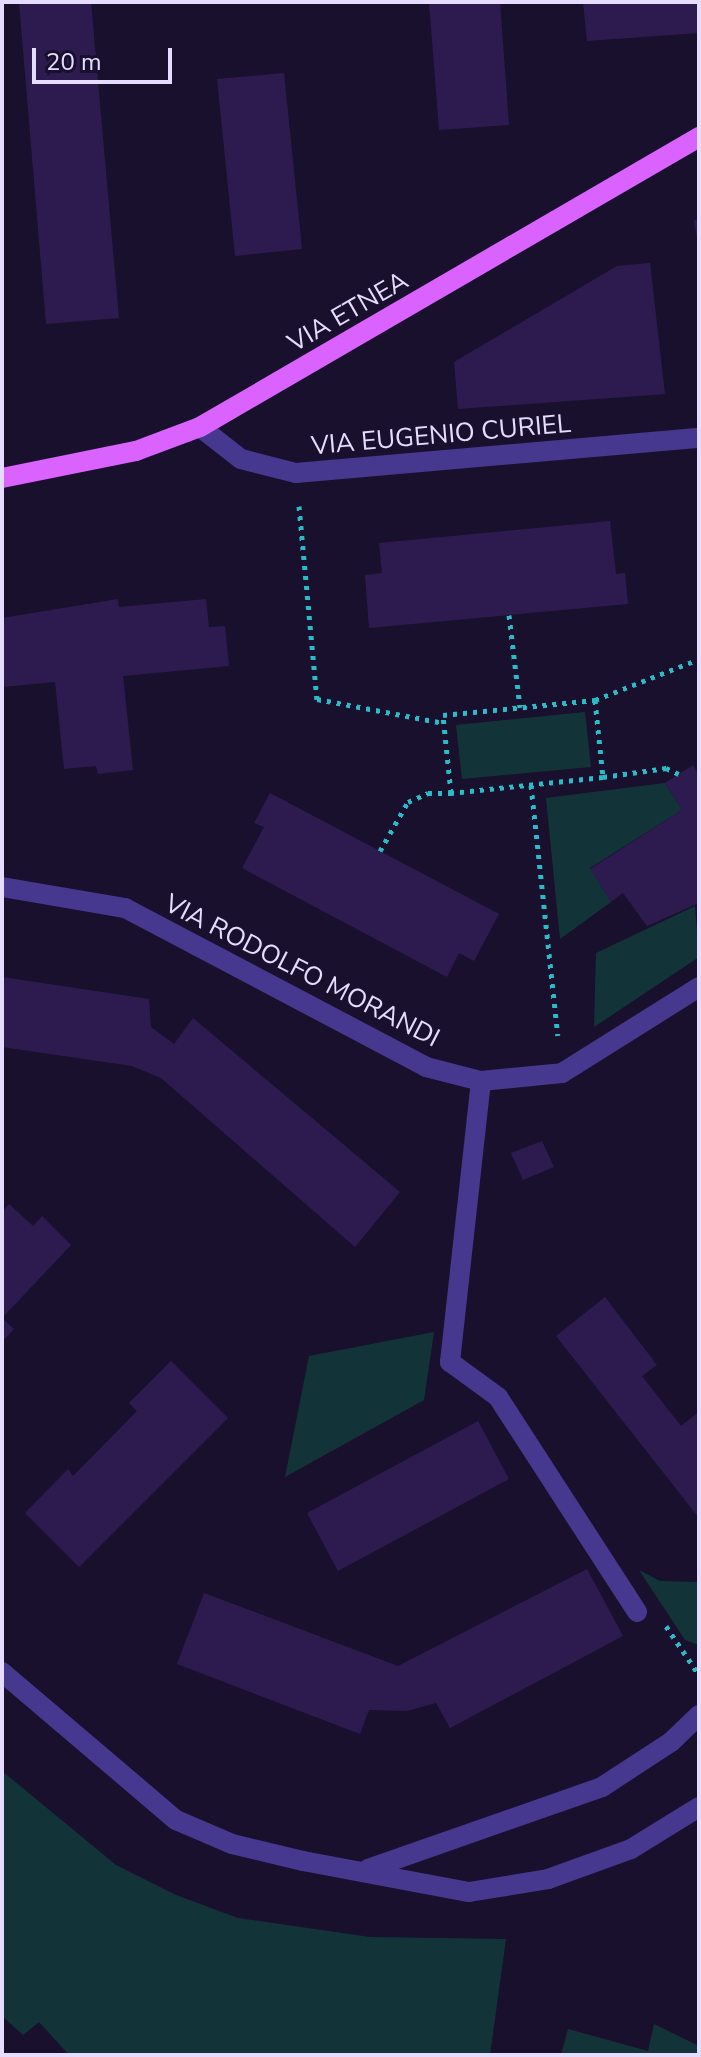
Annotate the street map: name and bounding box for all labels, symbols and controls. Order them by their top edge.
scale bar [36,32,176,82]
text: 20 m [46,46,102,78]
street label: VIA ETNEA [282,265,414,359]
street label: VIA EUGENIO CURIEL [310,408,572,462]
street label: VIA RODOLFO MORANDI [159,888,445,1054]

